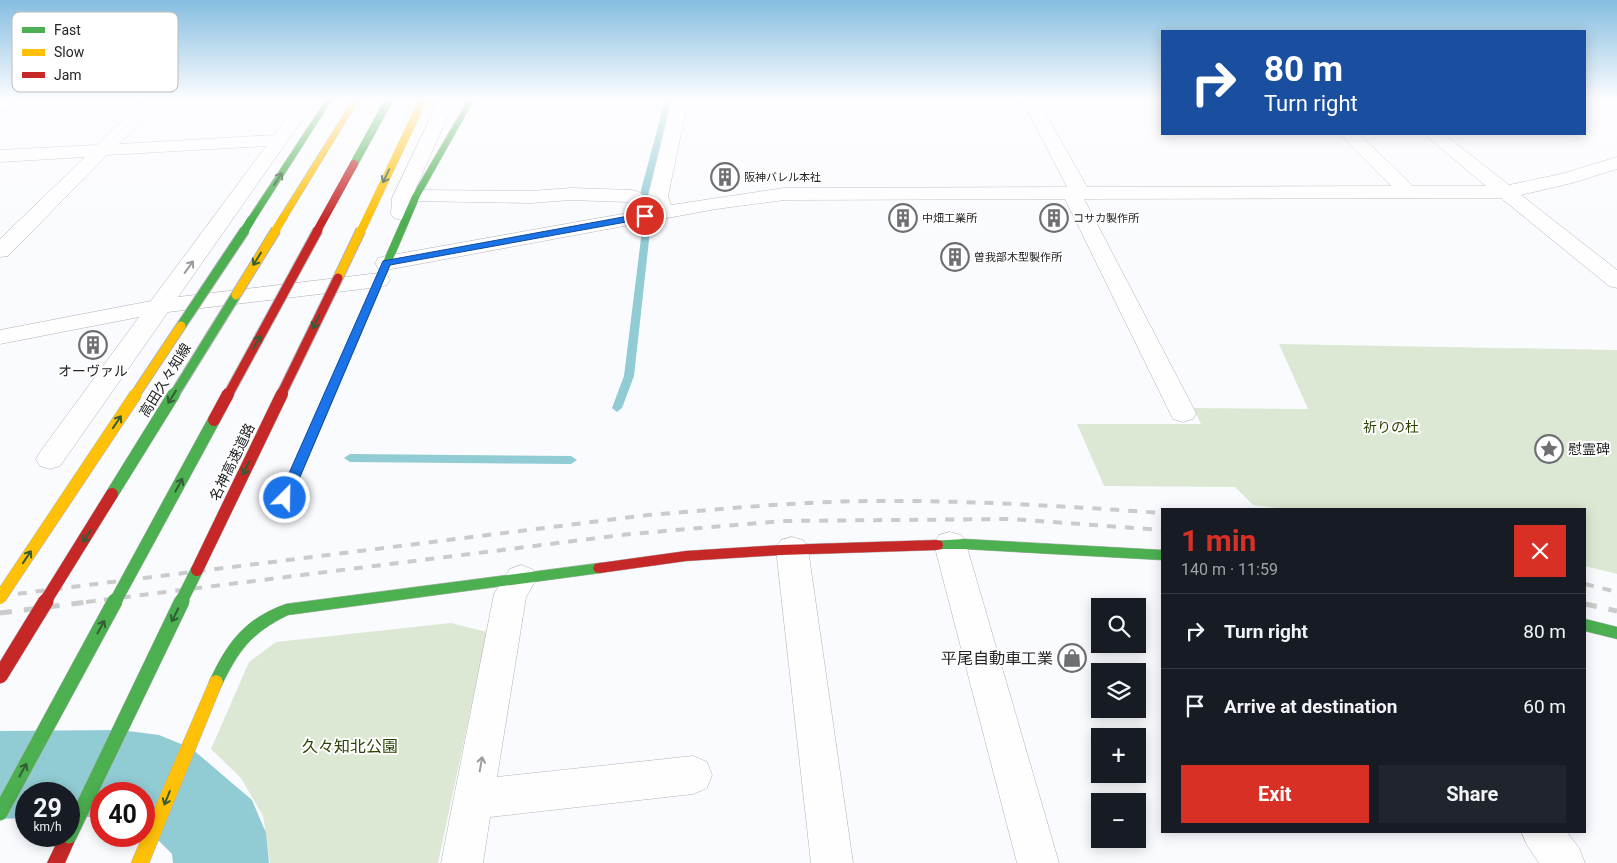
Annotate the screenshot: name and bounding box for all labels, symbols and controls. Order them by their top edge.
legend [12,12,178,92]
text: Fast [54,22,81,38]
text: Slow [54,44,85,60]
text: 80 m [1264,49,1343,90]
icon: right [1181,50,1246,115]
text: Jam [54,67,82,83]
text: Turn right [1264,91,1358,116]
building icon: 阪神バレル本社 [710,162,740,192]
one-way arrow [381,168,391,183]
place label: 阪神バレル本社 [744,171,821,184]
one-way arrow [273,172,283,186]
pin [624,195,666,237]
icon: arrive [631,202,659,230]
building icon: 中畑工業所 [888,203,918,233]
building icon: コサカ製作所 [1039,203,1069,233]
place label: 中畑工業所 [922,212,978,225]
place label: コサカ製作所 [1073,212,1140,225]
building icon: 曽我部木型製作所 [940,242,970,272]
place label: 曽我部木型製作所 [974,251,1063,264]
one-way arrow [252,252,262,266]
one-way arrow [184,260,194,274]
one-way arrow [311,314,320,329]
building icon: オーヴァル [78,330,108,360]
one-way arrow [252,335,262,350]
street label: 高田久々知線 [136,340,194,420]
place label: オーヴァル [58,363,128,379]
one-way arrow [166,390,176,404]
one-way arrow [112,415,122,429]
park label: 祈りの杜 [1363,419,1419,435]
street label: 名神高速道路 [206,421,258,503]
place icon: 慰霊碑 [1534,434,1564,464]
place label: 慰霊碑 [1568,441,1610,457]
one-way arrow [240,461,250,476]
position arrow [258,471,310,523]
one-way arrow [174,477,184,492]
text: 1 min [1181,523,1256,558]
button: close [1514,525,1566,577]
one-way arrow [81,528,91,542]
one-way arrow [22,550,32,564]
text: 140 m · 11:59 [1181,560,1278,579]
map controls [1091,598,1146,848]
button: search [1091,598,1146,653]
one-way arrow [170,607,179,622]
icon: right [1181,617,1209,645]
one-way arrow [96,620,106,635]
text: Turn right [1224,620,1308,643]
text: 80 m [1523,620,1566,643]
shop icon: 平尾自動車工業 [1057,643,1087,673]
place label: 平尾自動車工業 [941,649,1053,668]
button: layers [1091,663,1146,718]
icon: arrive [1181,692,1209,720]
text: Arrive at destination [1224,695,1397,718]
text: 60 m [1523,695,1566,718]
button: + [1091,728,1146,783]
park label: 久々知北公園 [302,737,398,756]
one-way arrow [476,756,486,772]
one-way arrow [19,763,29,778]
button: Exit [1181,765,1369,823]
button: Share [1379,765,1566,823]
speed limit sign: 40 [90,782,155,847]
one-way arrow [162,790,171,805]
button: − [1091,793,1146,848]
text: 29 [33,794,62,823]
text: km/h [33,820,62,834]

